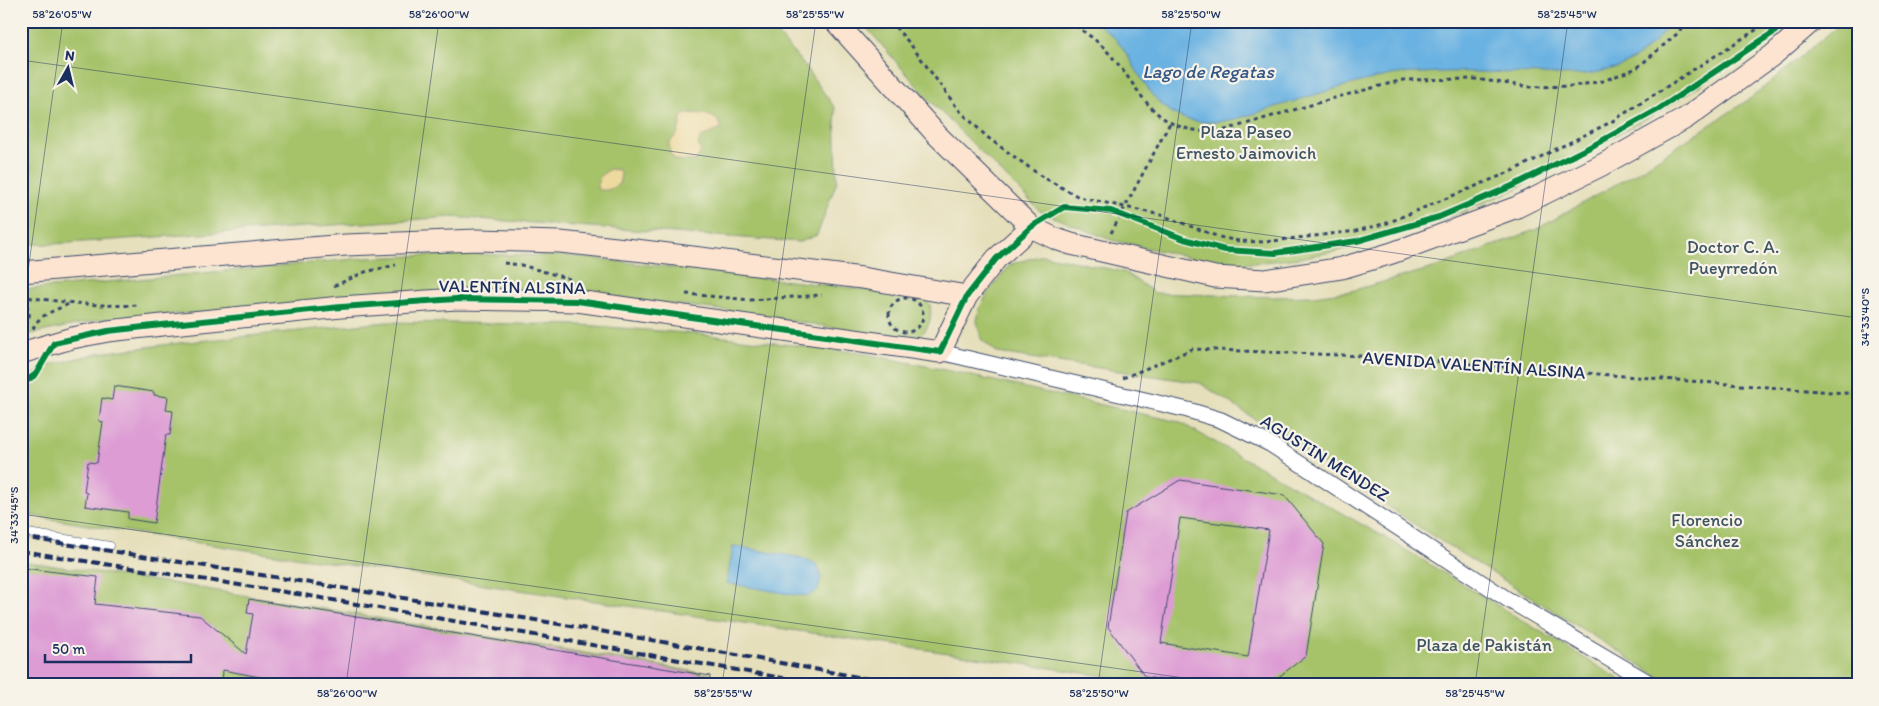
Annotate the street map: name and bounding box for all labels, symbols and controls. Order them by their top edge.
text: 58°26'05"W [32,7,92,21]
text: 58°26'00"W [409,7,469,21]
text: 58°25'55"W [786,7,844,21]
text: 58°25'50"W [1161,7,1221,21]
text: 58°25'45"W [1537,7,1597,21]
north arrow [42,42,92,92]
text: N [64,47,76,65]
water label: Lago de Regatas [1142,60,1275,83]
park label: Plaza Paseo Ernesto Jaimovich [1176,121,1316,164]
park label: Doctor C. A. Pueyrredón [1687,236,1779,279]
street label: VALENTÍN ALSINA [438,275,586,299]
text: 34°33'40"S [1858,288,1872,346]
street label: AVENIDA VALENTÍN ALSINA [1362,346,1587,384]
street label: AGUSTIN MENDEZ [1257,410,1393,506]
text: 34°33'45"S [7,486,21,544]
park label: Florencio Sánchez [1671,509,1743,552]
scale bar [45,631,191,663]
park label: Plaza de Pakistán [1416,634,1552,656]
text: 50 m [52,640,85,658]
text: 58°26'00"W [317,686,377,700]
text: 58°25'55"W [694,686,752,700]
text: 58°25'50"W [1069,686,1129,700]
text: 58°25'45"W [1445,686,1505,700]

